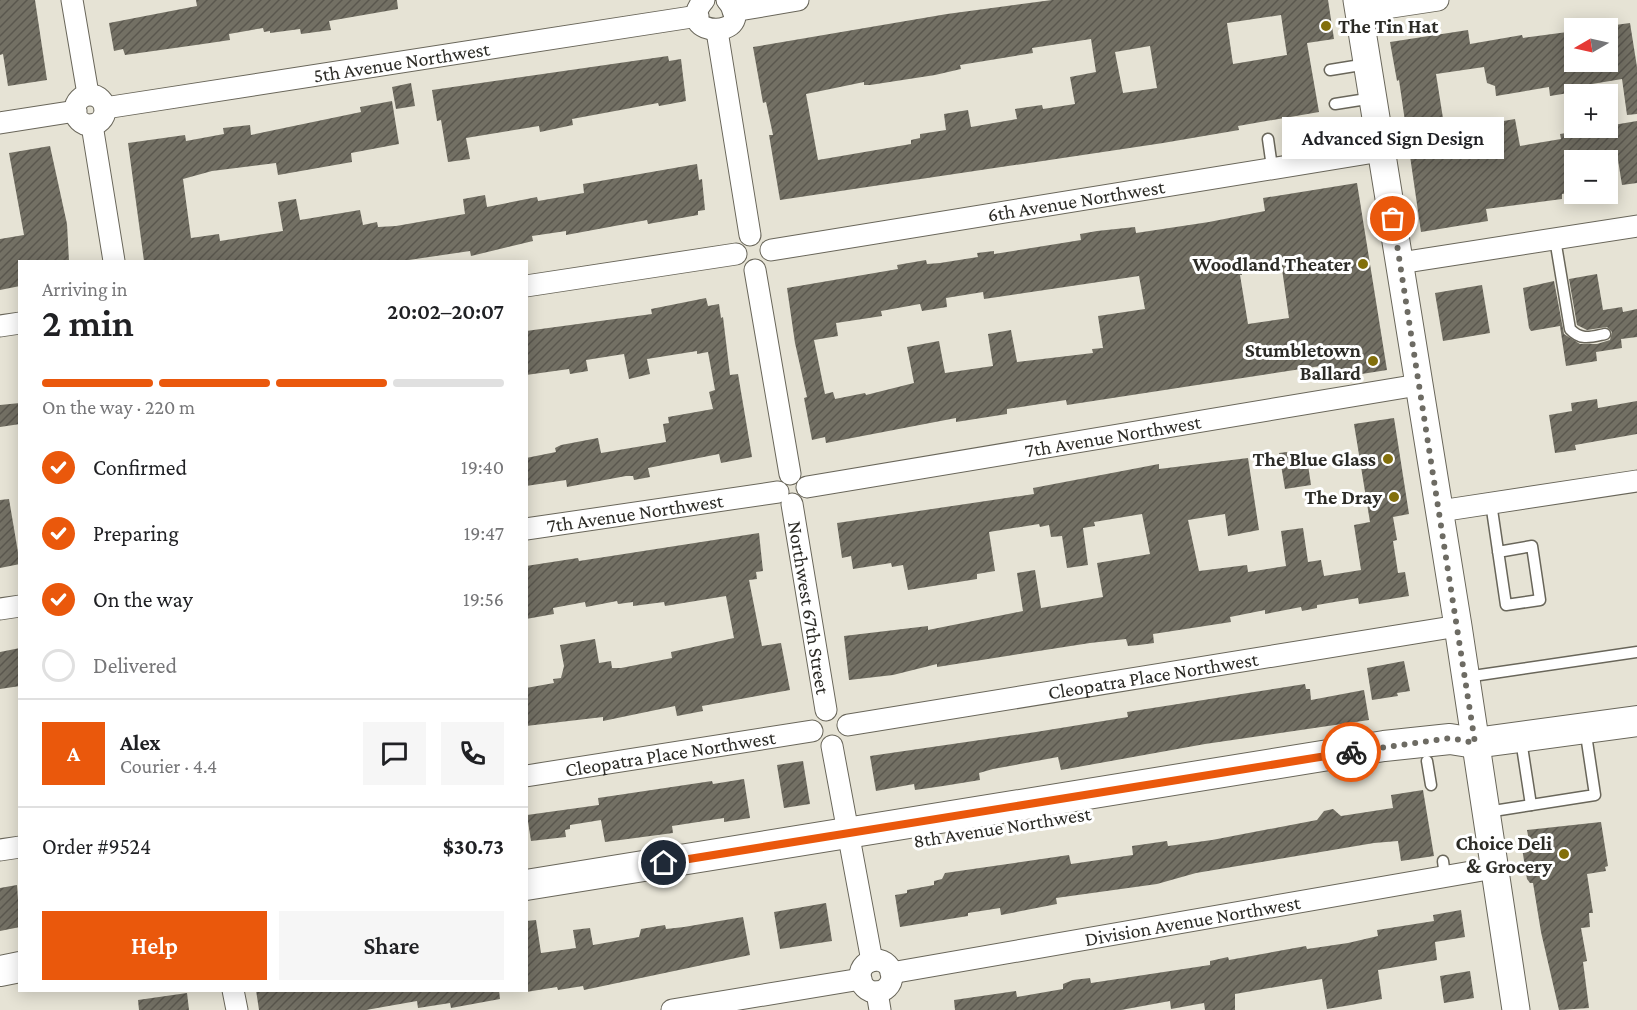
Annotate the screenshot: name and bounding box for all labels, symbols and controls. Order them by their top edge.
place label: The Tin Hat [1338,15,1439,37]
north arrow [1564,18,1618,72]
map controls [1564,18,1618,204]
marker: The Tin Hat [1319,19,1333,33]
street label: 5th Avenue Northwest [312,37,492,87]
button: + [1564,84,1618,138]
callout: Advanced Sign Design [1282,117,1504,159]
text: Advanced Sign Design [1302,127,1484,149]
button: − [1564,150,1618,204]
street label: 6th Avenue Northwest [986,175,1167,226]
pin [1367,193,1418,244]
icon: bag [1376,202,1409,235]
place label: Woodland Theater [1192,253,1351,275]
marker: Woodland Theater [1356,257,1370,271]
text: Arriving in [42,278,127,300]
text: 20:02–20:07 [387,299,504,324]
text: 2 min [42,301,134,344]
place label: Stumbletown Ballard [1245,339,1362,384]
marker: Stumbletown Ballard [1366,354,1380,368]
text: On the way · 220 m [42,396,195,418]
street label: 7th Avenue Northwest [1023,410,1203,461]
place label: The Blue Glass [1253,448,1376,470]
icon: check [42,451,75,484]
marker: The Blue Glass [1381,452,1395,466]
text: Confirmed [93,455,187,480]
text: 19:40 [461,456,504,478]
place label: The Dray [1305,486,1382,508]
street label: 7th Avenue Northwest [545,489,725,537]
marker: The Dray [1387,490,1401,504]
icon: check [42,517,75,550]
street label: Northwest 67th Street [784,519,834,696]
text: Preparing [93,521,179,546]
text: 19:47 [464,522,504,544]
icon: check [42,583,75,616]
text: On the way [93,587,193,612]
text: 19:56 [463,588,504,610]
street label: Cleopatra Place Northwest [1046,648,1260,703]
text: Delivered [93,653,177,678]
button: chat [363,722,426,785]
button: phone [441,722,504,785]
courier [1321,722,1381,782]
street label: Cleopatra Place Northwest [564,726,777,781]
text: Alex [120,730,161,755]
icon: bike [1335,736,1368,769]
text: A [67,741,80,766]
text: Courier · 4.4 [120,755,217,777]
street label: 8th Avenue Northwest [912,802,1093,852]
place label: Choice Deli & Grocery [1455,832,1552,877]
text: Order #9524 [42,834,151,859]
text: $30.73 [443,834,504,859]
pin [638,837,689,888]
icon: home [647,846,680,879]
marker: Choice Deli & Grocery [1557,847,1571,861]
street label: Division Avenue Northwest [1083,891,1302,950]
button: Help [42,911,267,980]
button: Share [279,911,504,980]

